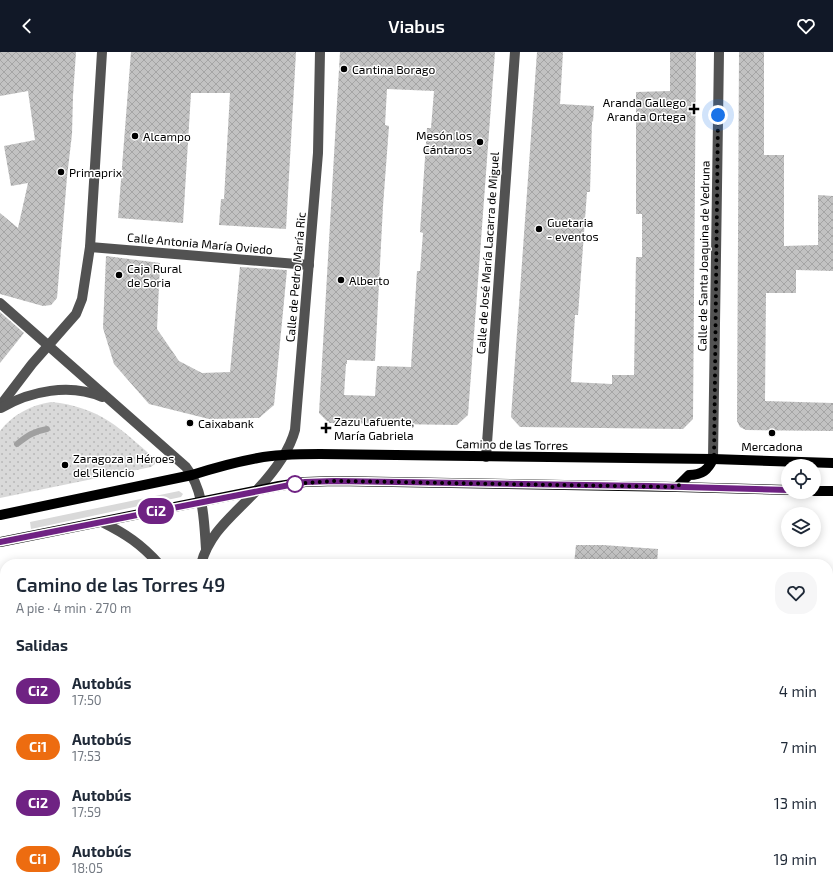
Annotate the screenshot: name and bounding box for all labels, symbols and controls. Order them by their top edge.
icon: back [16,15,38,37]
text: Viabus [388,15,445,37]
icon: heart [795,15,817,37]
place label: Cantina Borago [352,62,435,76]
marker: Cantina Borago [339,64,349,74]
place label: Aranda Gallego Aranda Ortega [603,95,686,123]
marker: Aranda Gallego Aranda Ortega [689,104,699,114]
your location [708,105,728,125]
place label: Mesón los Cántaros [416,128,472,156]
place label: Alcampo [143,129,191,143]
marker: Alcampo [130,131,140,141]
marker: Mesón los Cántaros [475,137,485,147]
street label: Calle de José María Lacarra de Miguel [473,151,501,355]
street label: Calle de Santa Joaquina de Vedruna [694,160,712,352]
place label: Primaprix [69,165,123,179]
marker: Primaprix [56,167,66,177]
street label: Calle de Pedro María Ric [282,211,308,343]
place label: Guetaria - eventos [547,215,599,243]
marker: Guetaria - eventos [534,224,544,234]
street label: Calle Antonia María Oviedo [127,230,274,256]
place label: Caja Rural de Soria [127,261,182,289]
marker: Caja Rural de Soria [114,270,124,280]
place label: Alberto [349,273,390,287]
marker: Alberto [336,275,346,285]
place label: Zazu Lafuente, María Gabriela [334,414,414,442]
place label: Caixabank [198,416,254,430]
marker: Caixabank [185,418,195,428]
marker: Zazu Lafuente, María Gabriela [321,423,331,433]
marker: Mercadona [767,428,777,438]
street label: Camino de las Torres [456,436,568,452]
place label: Mercadona [741,439,803,453]
place label: Zaragoza a Héroes del Silencio [73,451,174,479]
map controls [781,459,821,547]
button: locate [781,459,821,499]
marker: Zaragoza a Héroes del Silencio [60,460,70,470]
unlabelled marker [286,475,304,493]
line badge: Ci2 [133,498,179,524]
text: Ci2 [146,502,166,519]
button: layers [781,507,821,547]
button: heart [775,572,817,614]
text: Camino de las Torres 49 [16,573,225,596]
text: A pie · 4 min · 270 m [16,600,131,616]
text: Salidas [16,636,68,654]
text: Autobús [72,674,131,692]
text: Ci2 [28,682,48,699]
text: 4 min [779,682,817,700]
text: 17:50 [72,692,102,708]
text: Autobús [72,730,131,748]
text: Ci1 [29,738,47,755]
text: 7 min [780,738,817,756]
text: 17:53 [72,748,101,764]
text: Autobús [72,786,131,804]
text: Ci2 [28,794,48,811]
text: 13 min [774,794,817,812]
text: 17:59 [72,804,101,820]
text: Autobús [72,842,131,860]
text: Ci1 [29,850,47,867]
text: 19 min [774,850,817,868]
text: 18:05 [72,860,103,876]

